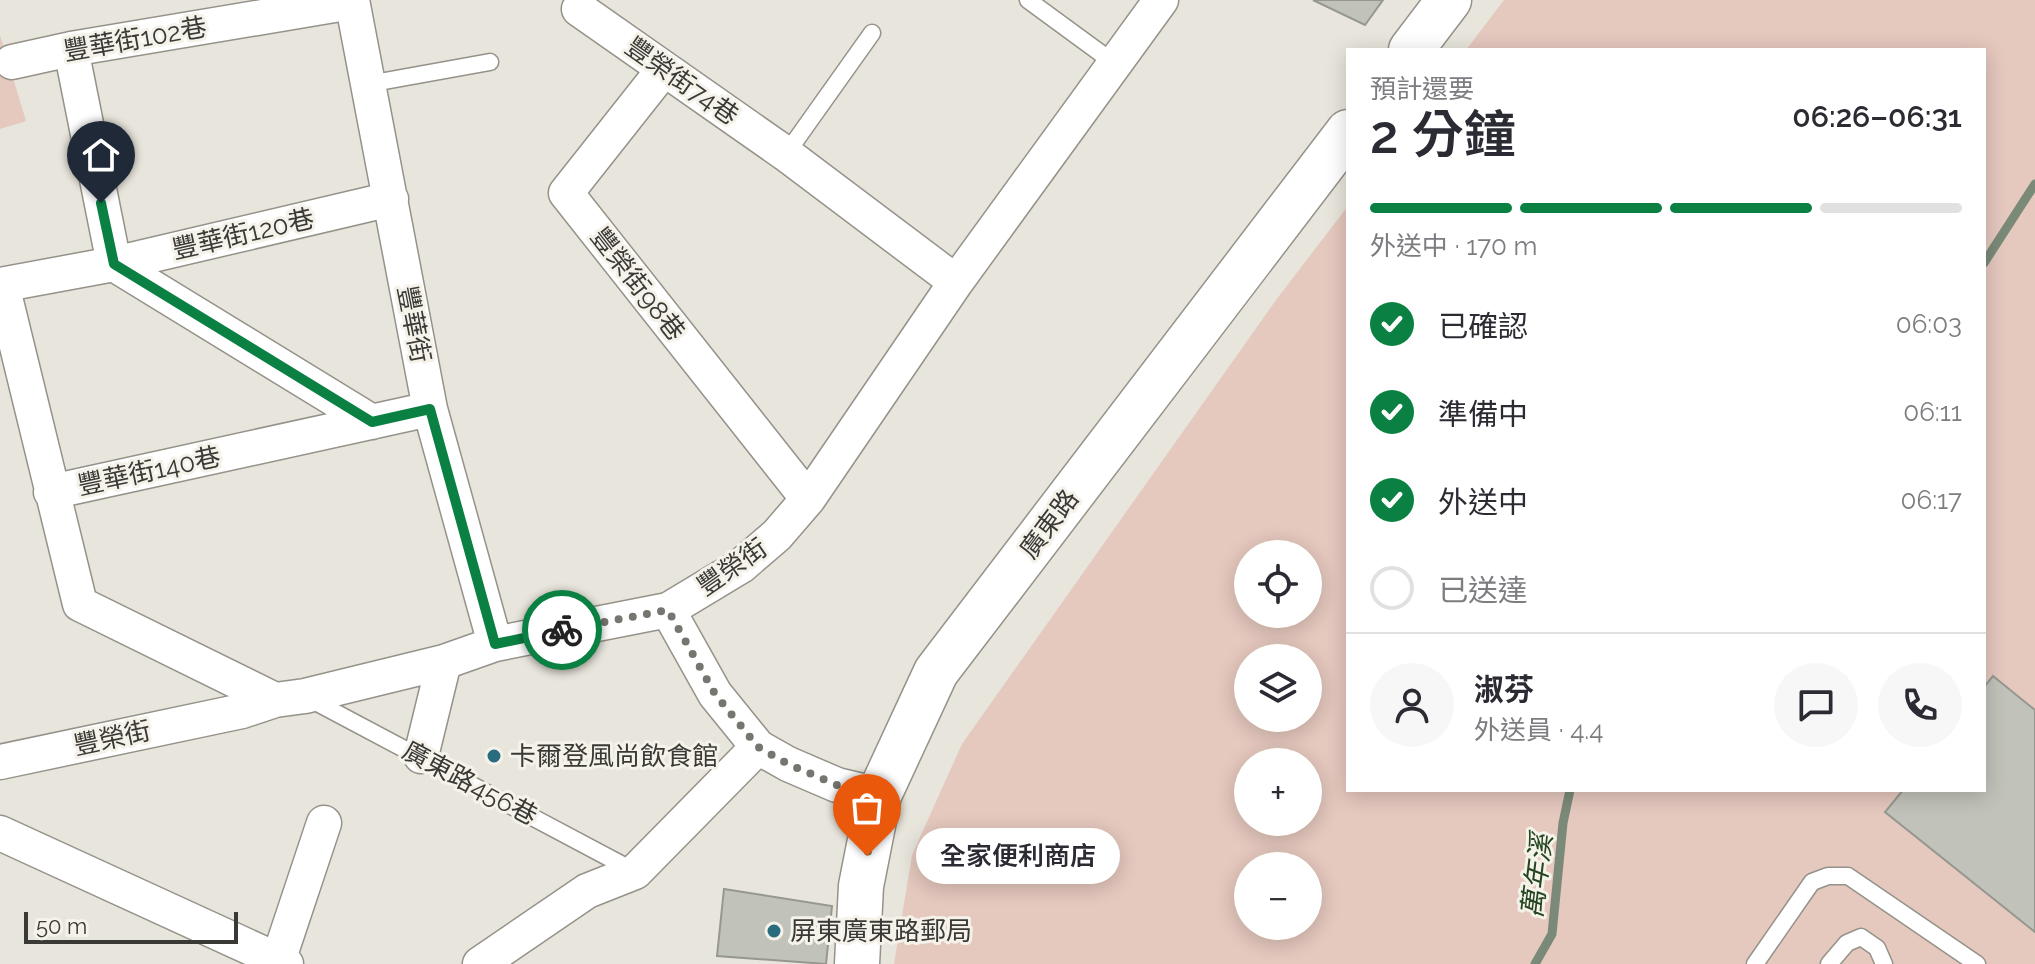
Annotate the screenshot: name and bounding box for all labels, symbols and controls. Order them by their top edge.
street label: 豐華街102巷 [61,12,209,66]
street label: 豐榮街74巷 [620,31,744,131]
text: 預計還要 [1370,74,1474,104]
text: 06:26–06:31 [1792,99,1962,134]
text: 2 分鐘 [1370,104,1515,165]
pin [67,121,135,203]
icon: home [79,133,123,177]
street label: 豐華街120巷 [169,203,317,265]
street label: 豐榮街98巷 [585,222,691,346]
text: 外送中 · 170 m [1370,231,1537,261]
street label: 豐華街 [392,283,436,365]
icon: check [1370,302,1414,346]
text: 已確認 [1438,309,1528,344]
text: 06:03 [1896,309,1962,339]
icon: check [1370,390,1414,434]
text: 準備中 [1438,397,1528,432]
text: 06:11 [1903,397,1962,427]
street label: 豐華街140巷 [75,441,223,501]
icon: check [1370,478,1414,522]
street label: 廣東路 [1014,484,1084,564]
text: 外送中 [1438,485,1528,520]
text: 06:17 [1901,485,1962,515]
street label: 豐榮街 [691,532,773,602]
map controls [1234,540,1322,940]
button: locate [1234,540,1322,628]
text: 已送達 [1438,573,1528,608]
courier [522,590,602,670]
icon: bike [540,608,584,652]
button: layers [1234,644,1322,732]
button: person [1370,663,1454,747]
button: chat [1774,663,1858,747]
button: phone [1878,663,1962,747]
text: 淑芬 [1474,672,1534,707]
street label: 豐榮街 [71,715,153,761]
text: 外送員 · 4.4 [1474,715,1603,745]
street label: 廣東路456巷 [398,735,542,831]
place label: 卡爾登風尚飲食館 [510,741,718,771]
marker: 卡爾登風尚飲食館 [485,747,503,765]
button: + [1234,748,1322,836]
pin [833,774,901,856]
icon: bag [845,786,889,830]
callout: 全家便利商店 [915,828,1119,884]
water label: 萬年溪 [1516,828,1559,920]
text: 全家便利商店 [940,841,1096,871]
button: − [1234,852,1322,940]
scale bar [24,908,238,944]
text: 50 m [36,913,87,939]
place label: 屏東廣東路郵局 [790,916,972,946]
marker: 屏東廣東路郵局 [765,922,783,940]

